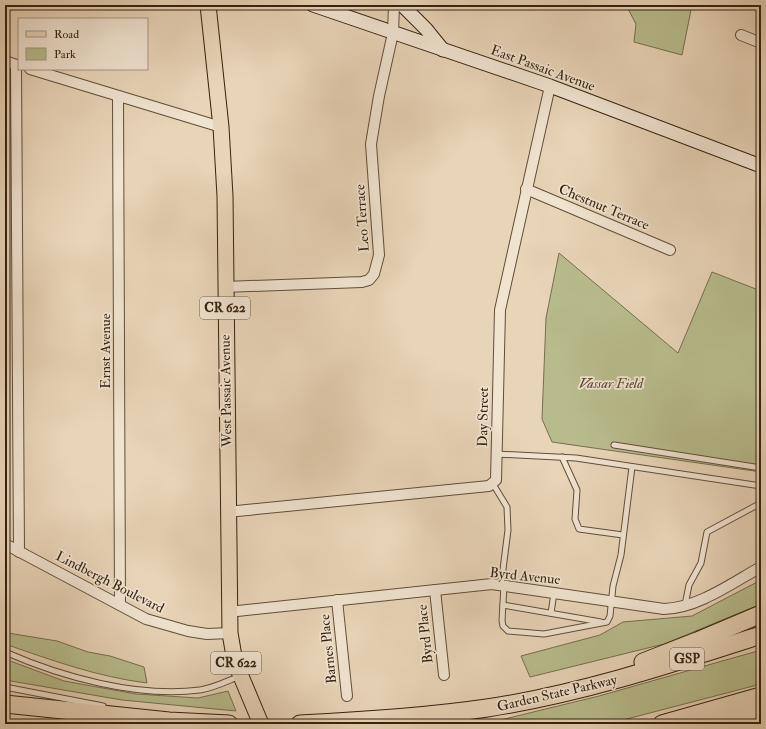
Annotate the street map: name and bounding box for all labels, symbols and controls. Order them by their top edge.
legend [18,18,148,70]
text: Road [54,27,79,42]
street label: East Passaic Avenue [488,41,598,95]
text: Park [54,47,76,62]
street label: Chestnut Terrace [556,180,652,234]
street label: Leo Terrace [351,183,373,252]
road number: CR 622 [200,297,250,319]
street label: Ernst Avenue [97,313,114,389]
street label: West Passaic Avenue [217,334,236,449]
park label: Vassar Field [579,375,644,392]
street label: Day Street [474,386,493,447]
street label: Lindbergh Boulevard [53,547,167,617]
street label: Byrd Avenue [489,564,561,589]
street label: Byrd Place [413,603,438,664]
street label: Barnes Place [316,613,340,685]
road number: GSP [670,648,704,670]
road number: CR 622 [211,652,261,674]
street label: Garden State Parkway [495,671,620,716]

